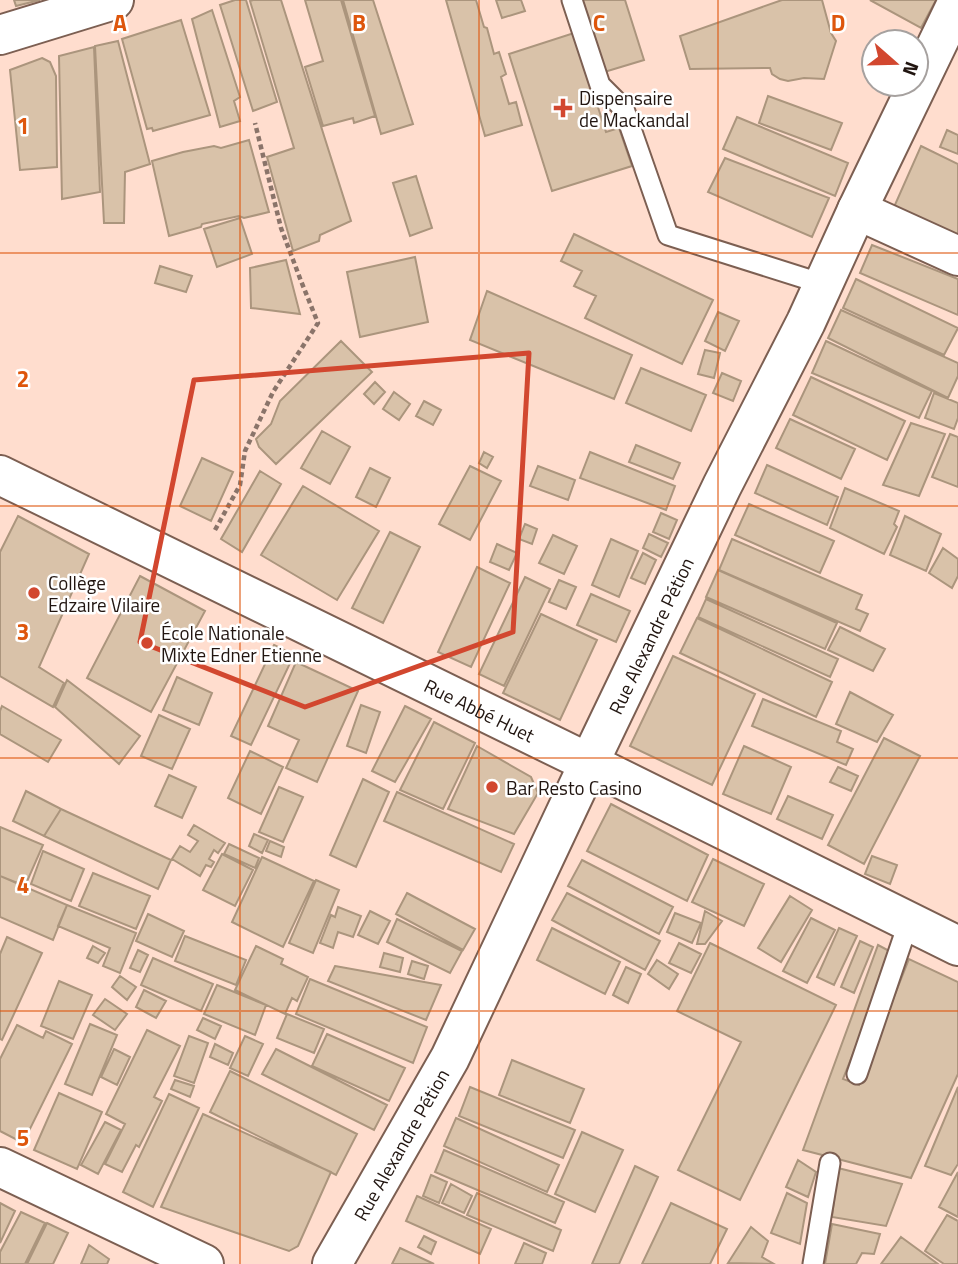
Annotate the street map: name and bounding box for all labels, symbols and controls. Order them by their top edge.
text: A [113,5,127,40]
text: B [352,5,366,40]
text: C [593,5,605,40]
text: D [831,5,845,40]
north arrow [860,28,930,98]
text: N [896,58,927,80]
place label: Dispensaire de Mackandal [579,83,689,134]
marker: Dispensaire de Mackandal [553,98,573,118]
text: 1 [17,108,29,143]
text: 2 [17,361,29,396]
street label: Rue Alexandre Pétion [600,552,700,719]
place label: Collège Edzaire Vilaire [48,568,160,619]
marker: Collège Edzaire Vilaire [26,585,42,601]
text: 3 [17,614,29,649]
place label: École Nationale Mixte Edner Etienne [161,618,322,669]
marker: École Nationale Mixte Edner Etienne [139,635,155,651]
street label: Rue Abbé Huet [420,670,540,749]
place label: Bar Resto Casino [506,773,642,802]
marker: Bar Resto Casino [484,779,500,795]
text: 4 [17,867,29,902]
street label: Rue Alexandre Pétion [345,1063,456,1226]
text: 5 [17,1120,29,1155]

